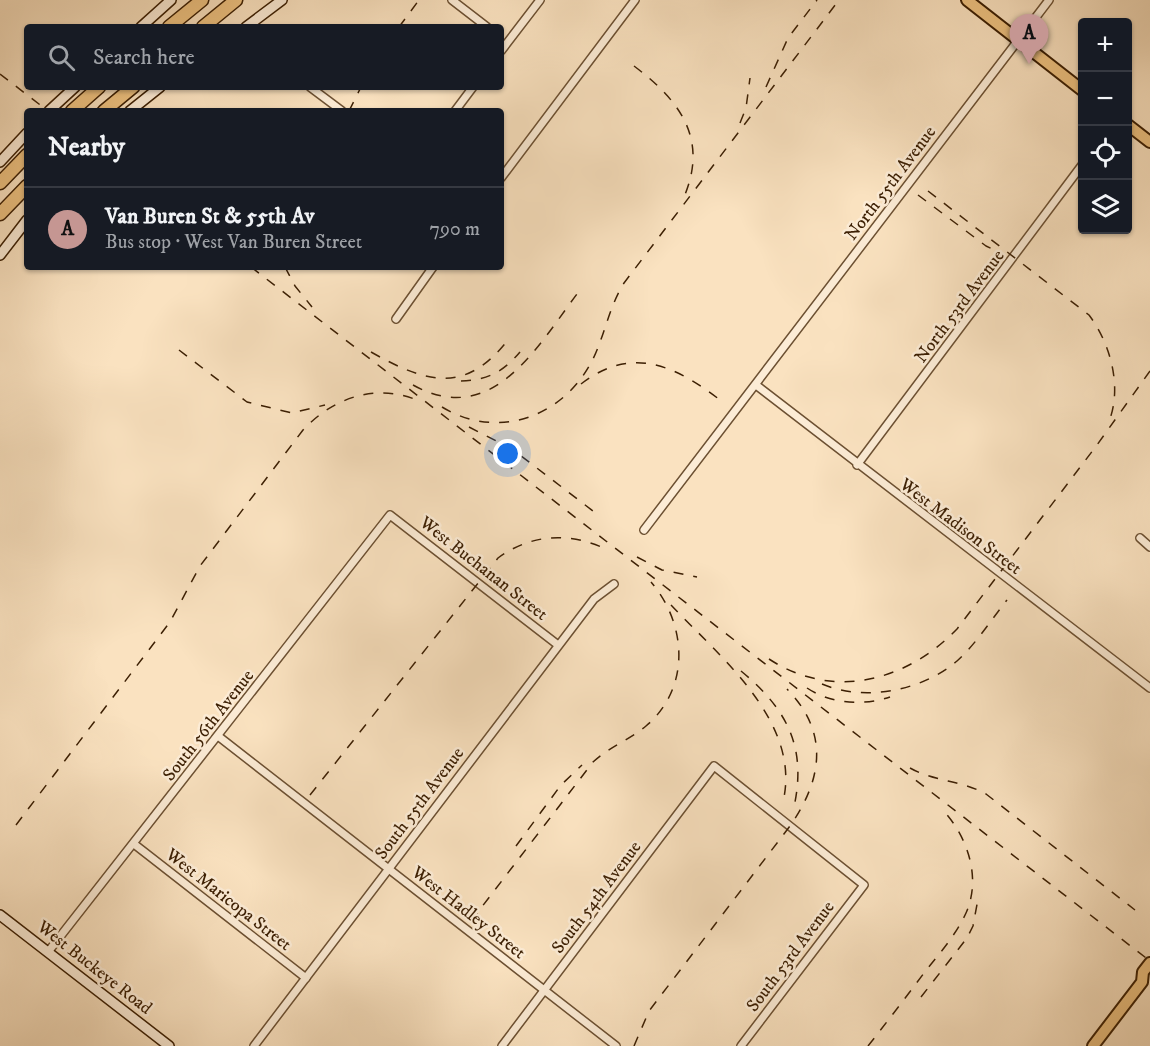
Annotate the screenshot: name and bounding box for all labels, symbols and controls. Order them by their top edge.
pin: A [1010,14,1048,64]
map controls [1078,18,1132,234]
button: + [1078,18,1132,72]
search box [24,24,504,90]
icon: search [45,41,78,74]
text: Search here [93,44,195,71]
button: − [1078,72,1132,126]
street label: North 55th Avenue [841,122,941,245]
button: locate [1078,126,1132,180]
text: Nearby [48,131,125,164]
button: layers [1078,180,1132,234]
text: Van Buren St & 55th Av [105,203,315,230]
text: A [61,217,74,242]
text: 790 m [429,217,480,242]
text: Bus stop · West Van Buren Street [105,230,362,255]
street label: North 53rd Avenue [910,246,1009,367]
your location [493,439,522,468]
street label: West Madison Street [894,473,1026,580]
street label: West Buchanan Street [414,511,552,626]
street label: South 56th Avenue [158,666,259,786]
street label: South 55th Avenue [370,743,469,864]
street label: South 54th Avenue [547,837,646,958]
street label: West Maricopa Street [160,843,296,956]
street label: West Hadley Street [406,861,530,964]
street label: South 53rd Avenue [742,897,840,1016]
street label: West Buckeye Road [32,915,156,1020]

